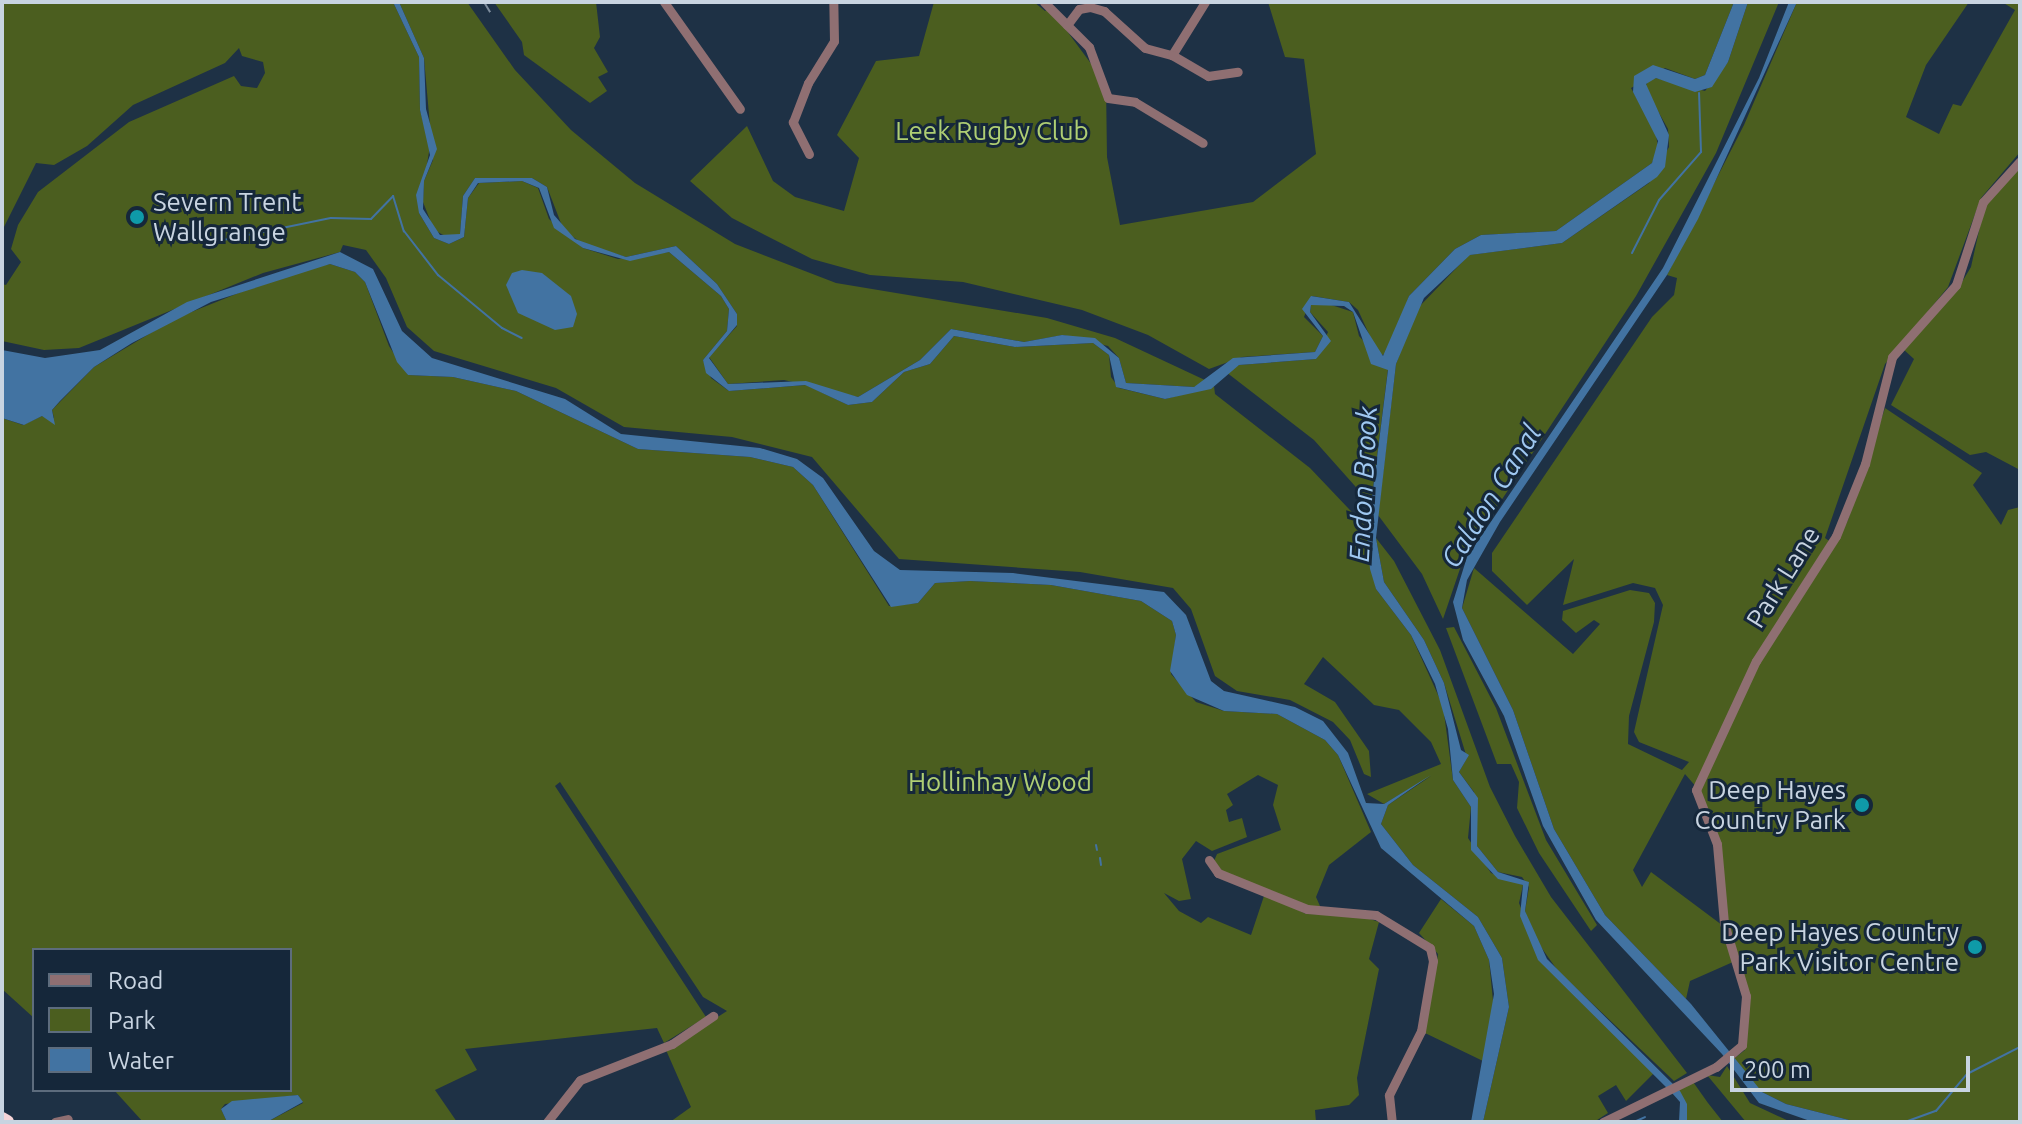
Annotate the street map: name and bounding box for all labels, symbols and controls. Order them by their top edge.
park label: Leek Rugby Club [895,115,1089,147]
place label: Severn Trent Wallgrange [153,186,301,248]
marker: Severn Trent Wallgrange [128,208,146,226]
water label: Endon Brook [1342,405,1384,563]
water label: Caldon Canal [1434,418,1548,574]
street label: Park Lane [1740,521,1826,633]
park label: Hollinhay Wood [908,766,1092,798]
place label: Deep Hayes Country Park [1694,774,1846,836]
marker: Deep Hayes Country Park [1853,796,1871,814]
place label: Deep Hayes Country Park Visitor Centre [1721,916,1959,978]
marker: Deep Hayes Country Park Visitor Centre [1966,938,1984,956]
legend [32,948,292,1092]
text: Road [108,967,163,994]
text: Park [108,1007,156,1034]
scale bar [1734,1040,1974,1090]
text: Water [108,1047,174,1074]
text: 200 m [1744,1056,1811,1083]

